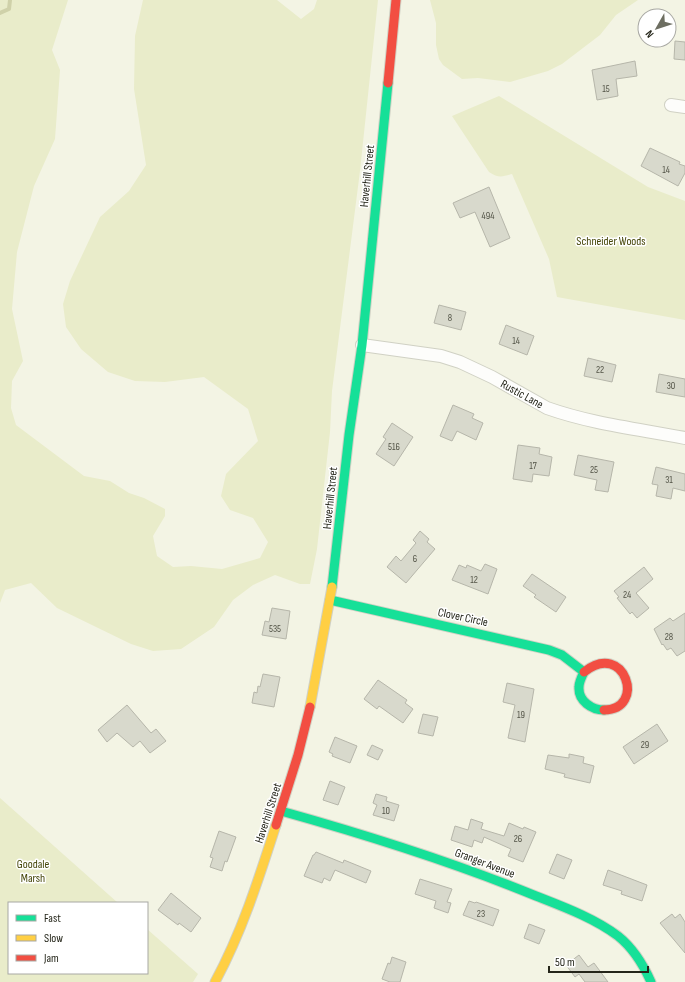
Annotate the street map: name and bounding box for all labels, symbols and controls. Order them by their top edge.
north arrow [637,8,677,48]
text: N [643,28,657,40]
house number: 15 [602,83,610,95]
street label: Haverhill Street [357,144,378,208]
house number: 14 [662,164,670,176]
house number: 494 [482,210,494,222]
park label: Schneider Woods [576,234,646,249]
house number: 8 [448,312,452,324]
house number: 14 [512,335,520,347]
house number: 22 [596,364,604,376]
street label: Rustic Lane [498,377,546,412]
house number: 30 [667,380,675,392]
house number: 516 [388,441,400,453]
house number: 17 [529,460,537,472]
house number: 25 [590,464,598,476]
street label: Haverhill Street [320,466,341,530]
house number: 31 [665,474,673,486]
house number: 6 [413,553,417,565]
house number: 12 [470,574,478,586]
house number: 24 [623,589,631,601]
street label: Clover Circle [436,605,489,630]
house number: 535 [269,623,281,635]
house number: 28 [665,631,673,643]
house number: 19 [517,709,525,721]
house number: 29 [641,739,649,751]
street label: Haverhill Street [252,781,285,845]
house number: 10 [382,805,390,817]
house number: 26 [514,833,522,845]
street label: Granger Avenue [453,845,517,882]
park label: Goodale Marsh [17,857,50,886]
legend [8,902,148,974]
house number: 23 [477,908,485,920]
text: Fast [44,911,61,926]
text: Slow [44,931,63,946]
scale bar [549,948,648,974]
text: Jam [43,951,59,966]
text: 50 m [555,955,575,970]

